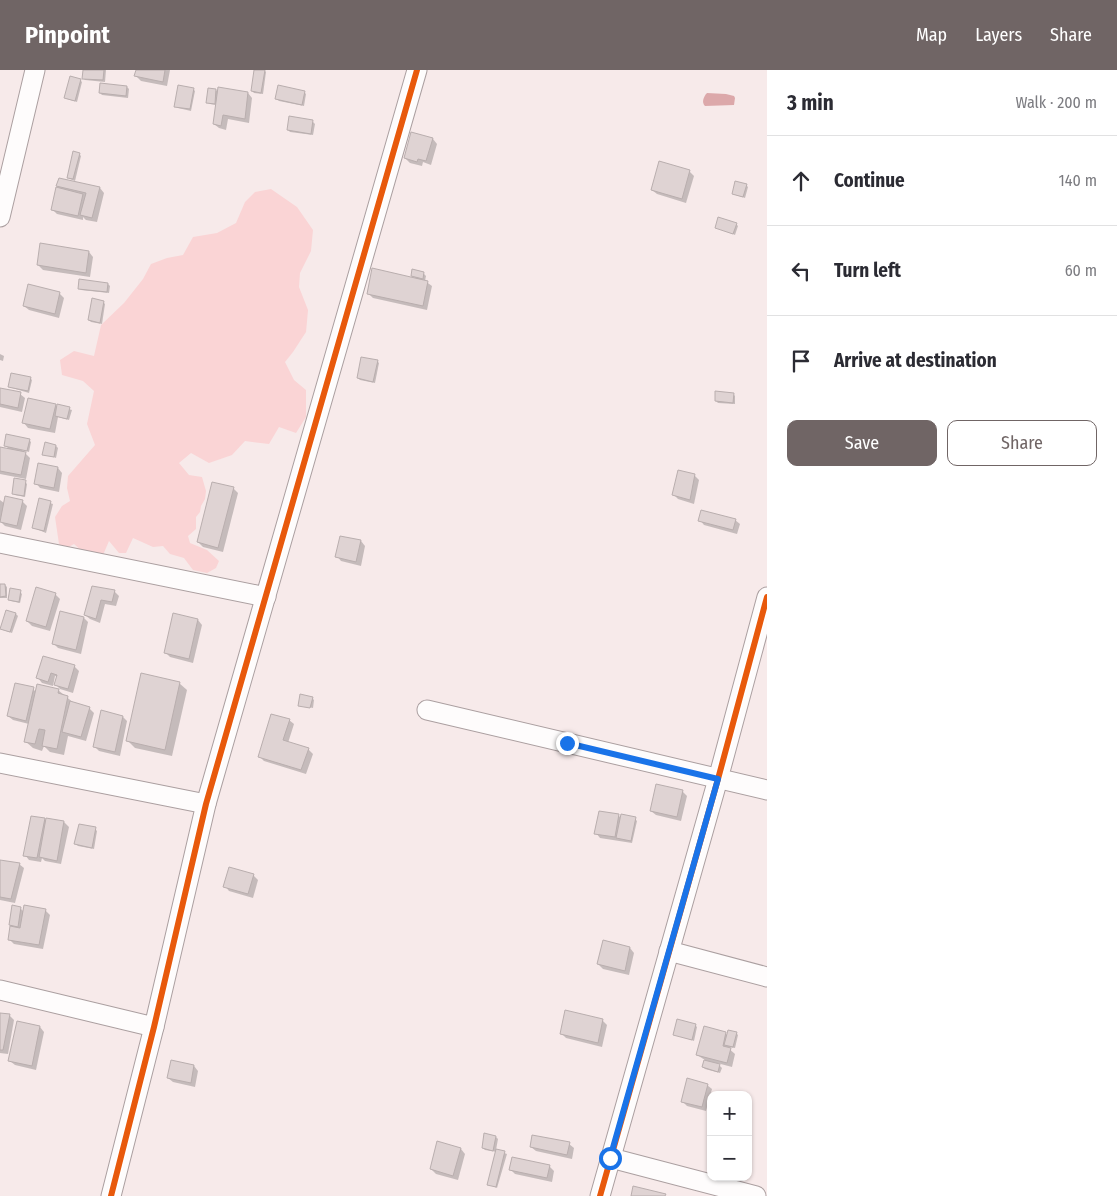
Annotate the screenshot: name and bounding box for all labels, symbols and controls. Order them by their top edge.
text: Pinpoint [25,21,110,49]
text: Map [916,24,947,46]
text: Layers [975,24,1022,46]
text: Share [1050,24,1092,46]
text: 3 min [787,90,834,116]
text: Walk · 200 m [1015,93,1097,112]
icon: ahead [787,167,815,195]
text: Continue [834,169,905,192]
text: 140 m [1059,171,1097,190]
icon: left [787,257,815,285]
text: Turn left [834,259,901,282]
text: 60 m [1065,261,1097,280]
icon: arrive [787,347,815,375]
text: Arrive at destination [834,349,997,372]
button: Save [787,420,937,466]
button: Share [947,420,1097,466]
route end [556,732,579,755]
map controls [707,1091,752,1181]
button: + [707,1091,752,1136]
button: − [707,1136,752,1181]
route start [599,1147,622,1170]

